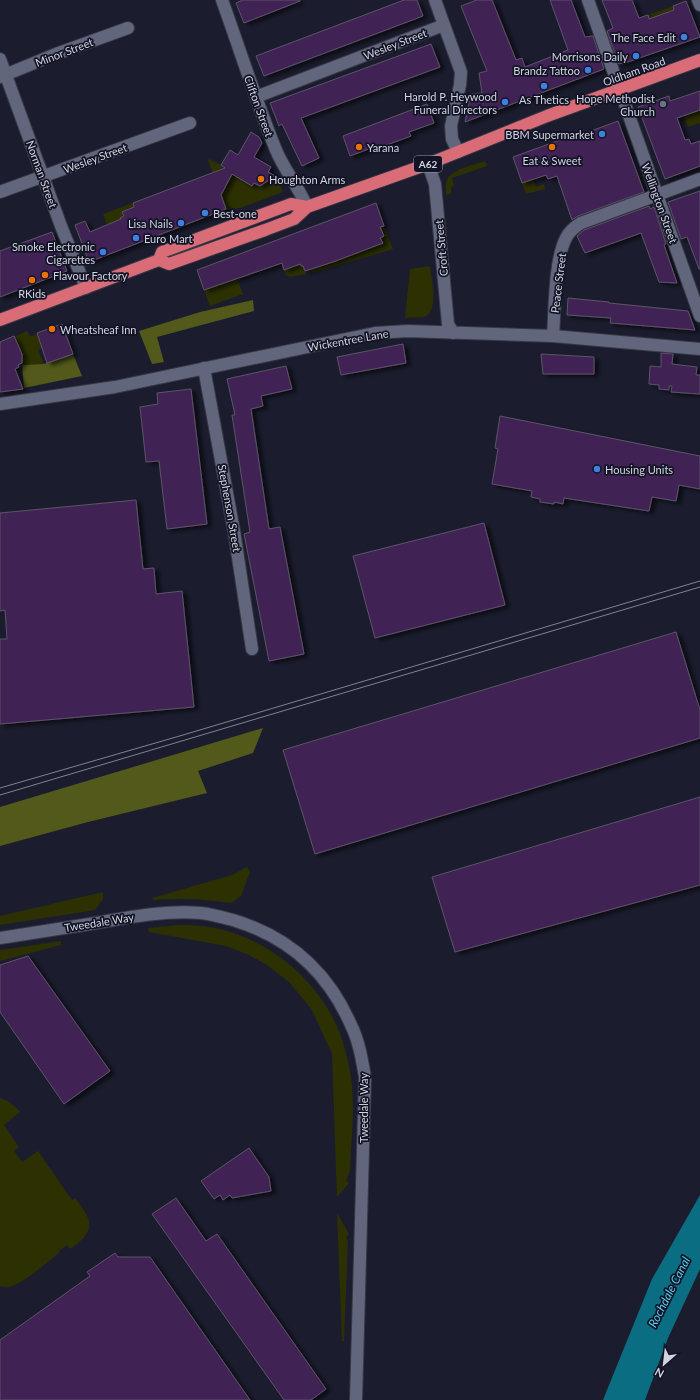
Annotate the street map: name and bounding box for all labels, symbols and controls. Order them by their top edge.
street label: Wesley Street [361,26,429,62]
place label: The Face Edit [611,31,676,44]
marker: The Face Edit [679,32,689,42]
street label: Minor Street [33,35,95,69]
place label: Morrisons Daily [552,50,628,63]
marker: Morrisons Daily [631,51,641,61]
street label: Oldham Road [601,54,667,88]
place label: Brandz Tattoo [513,64,580,77]
marker: Brandz Tattoo [583,65,593,75]
street label: Clifton Street [242,74,276,138]
marker: As Thetics [539,81,549,91]
place label: Harold P. Heywood Funeral Directors [404,90,497,116]
place label: Hope Methodist Church [576,92,655,118]
place label: As Thetics [519,93,569,106]
marker: Harold P. Heywood Funeral Directors [500,97,510,107]
marker: Hope Methodist Church [658,99,668,109]
place label: BBM Supermarket [505,128,594,141]
marker: BBM Supermarket [597,129,607,139]
street label: Norman Street [24,138,60,210]
street label: Wesley Street [61,140,129,176]
place label: Yarana [367,141,399,154]
marker: Yarana [354,142,364,152]
marker: Eat & Sweet [547,142,557,152]
place label: Eat & Sweet [523,154,582,167]
road number: A62 [414,156,442,172]
street label: Wellington Street [639,161,681,245]
place label: Houghton Arms [269,173,346,186]
marker: Houghton Arms [256,174,266,184]
place label: Best-one [213,207,257,220]
marker: Best-one [200,208,210,218]
place label: Lisa Nails [128,217,173,230]
marker: Lisa Nails [176,218,186,228]
street label: Croft Street [432,219,450,277]
place label: Euro Mart [144,232,193,245]
marker: Euro Mart [131,233,141,243]
place label: Smoke Electronic Cigarettes [12,240,95,266]
marker: Smoke Electronic Cigarettes [98,247,108,257]
street label: Peace Street [548,252,568,314]
place label: Flavour Factory [53,269,128,282]
marker: Flavour Factory [40,270,50,280]
marker: RKids [27,275,37,285]
place label: RKids [18,287,46,300]
place label: Wheatsheaf Inn [60,323,136,336]
marker: Wheatsheaf Inn [47,324,57,334]
street label: Wickentree Lane [307,326,389,353]
street label: Stephenson Street [216,463,244,553]
place label: Housing Units [605,463,673,476]
marker: Housing Units [592,464,602,474]
street label: Tweedale Way [63,910,135,934]
street label: Tweedale Way [357,1073,370,1143]
water label: Rochdale Canal [645,1254,693,1330]
north arrow [644,1344,684,1384]
text: N [652,1366,666,1381]

